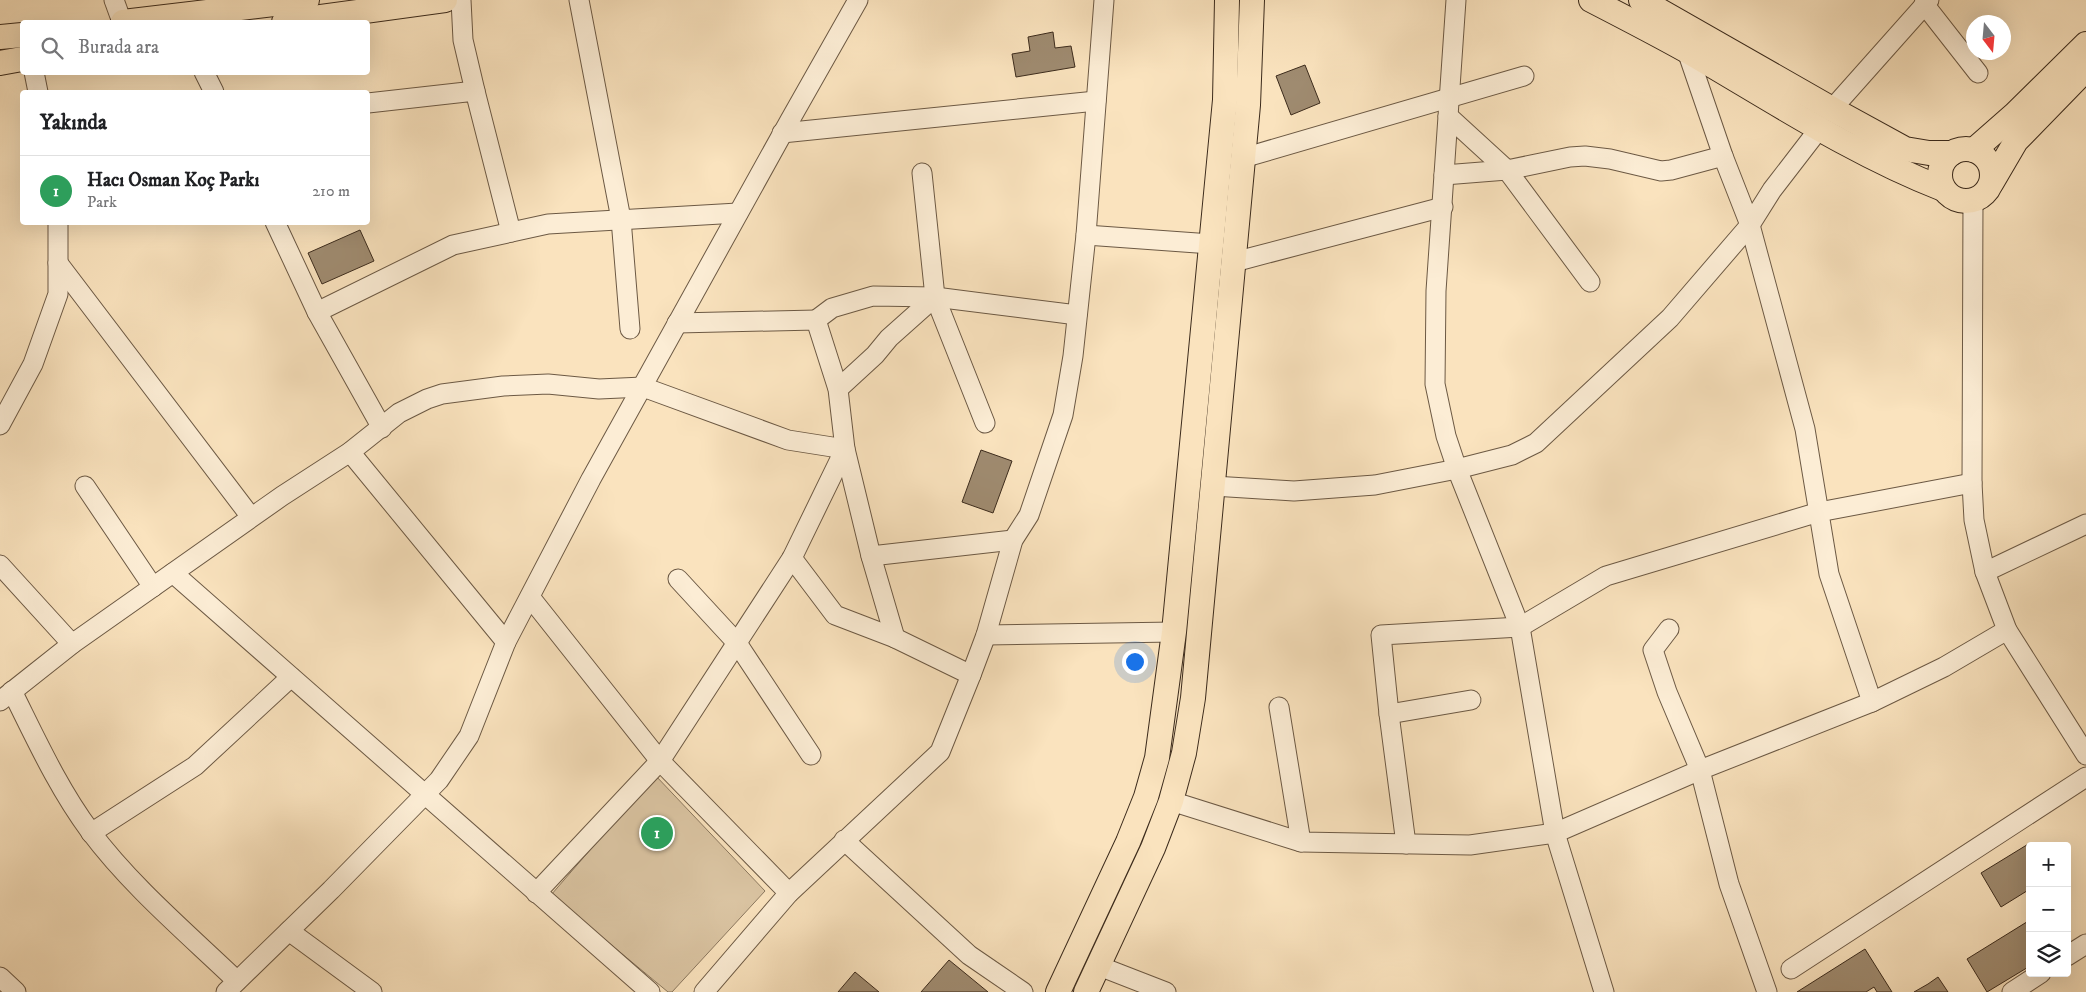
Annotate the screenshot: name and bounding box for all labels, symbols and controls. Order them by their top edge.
north arrow [1966,15,2011,60]
search box [20,20,370,75]
icon: search [38,34,66,62]
text: Burada ara [78,36,159,59]
text: Yakında [40,110,107,136]
text: Hacı Osman Koç Parkı [87,169,259,192]
text: 1 [53,181,59,201]
text: 210 m [312,181,350,201]
text: Park [87,192,117,212]
your location [1122,649,1148,675]
pin: 1 [641,814,673,852]
map controls [2026,842,2071,977]
button: + [2026,842,2071,887]
button: − [2026,887,2071,932]
button: layers [2026,932,2071,977]

